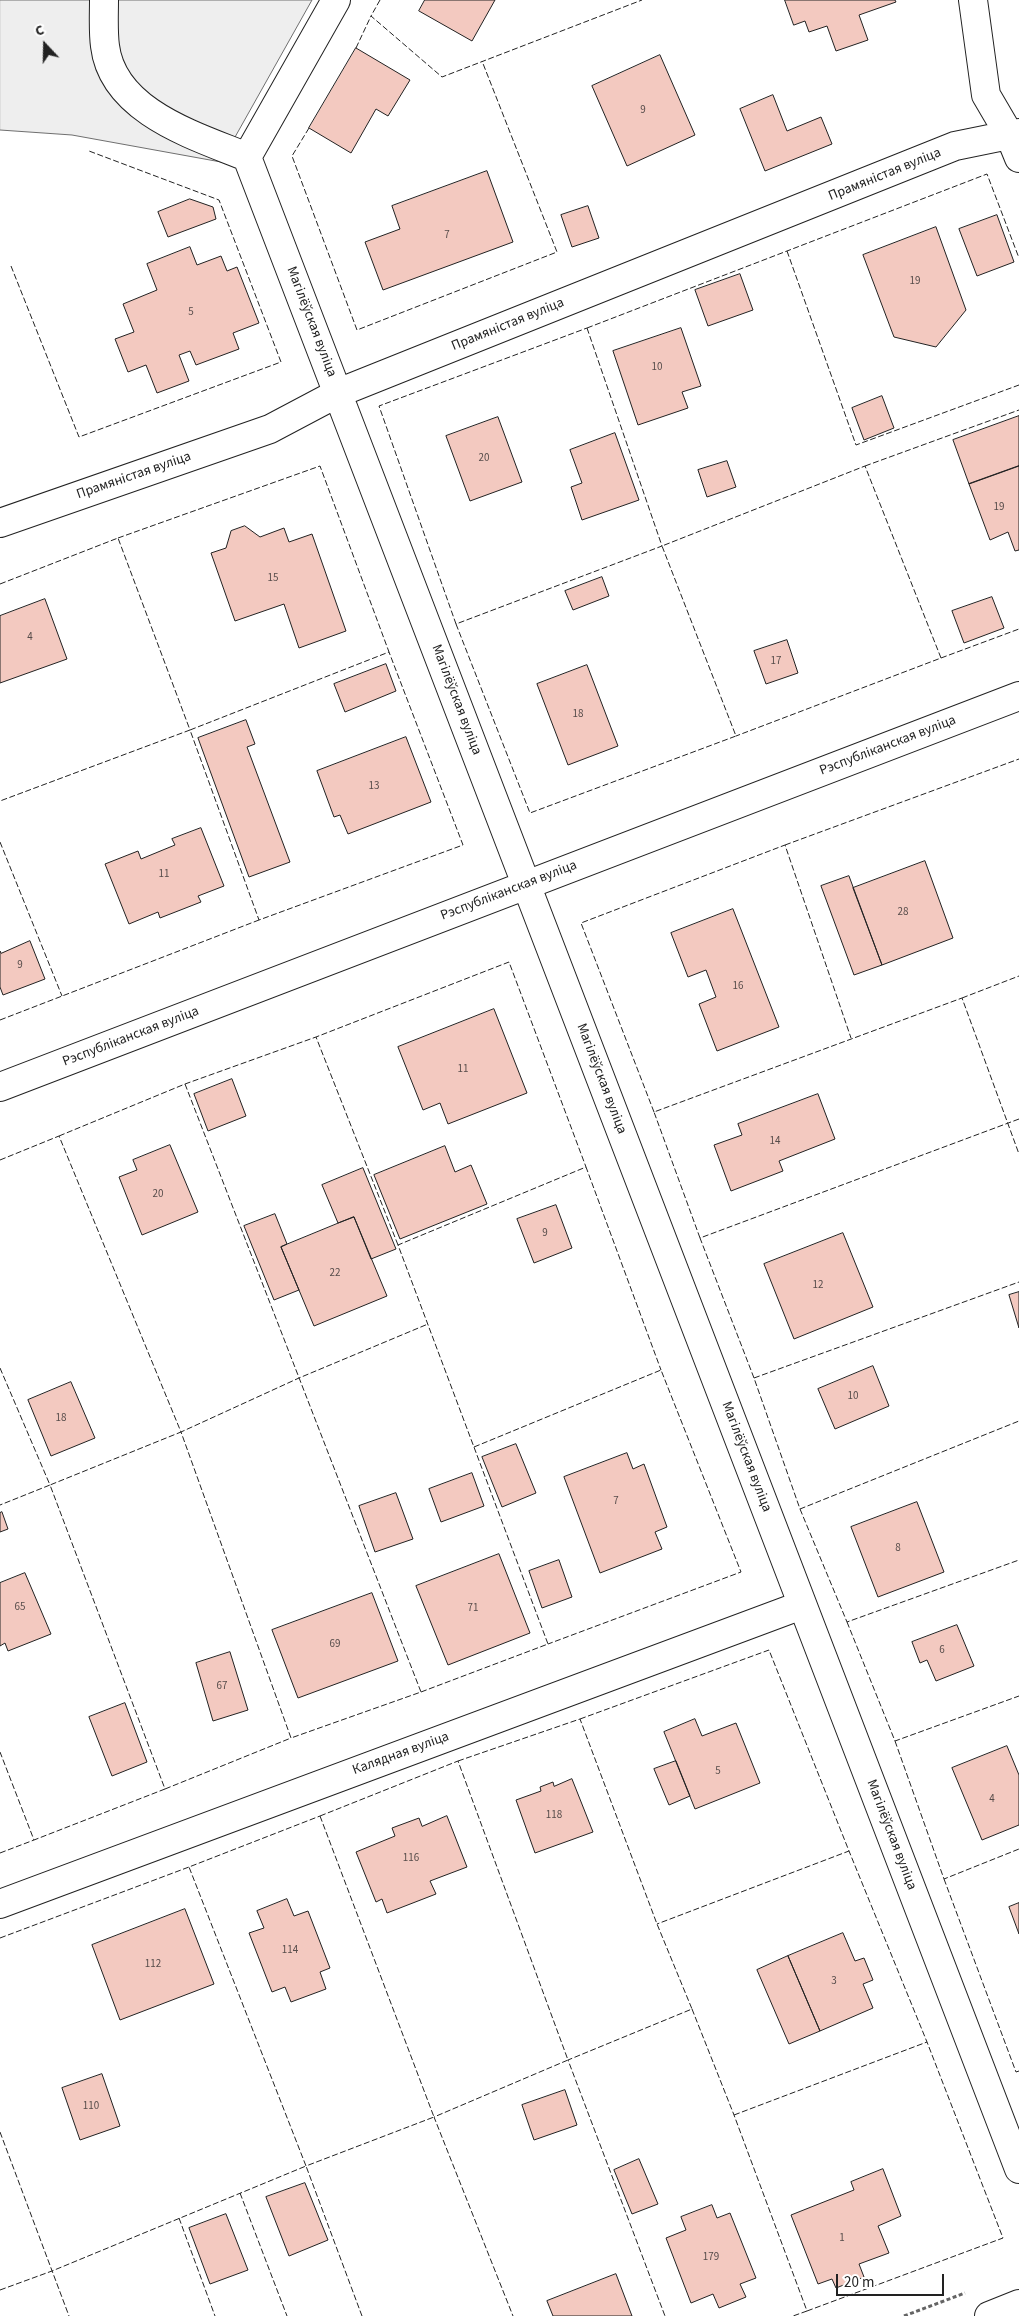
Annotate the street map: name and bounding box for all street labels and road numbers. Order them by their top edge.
street label: Прамяністая вуліца [826,145,944,205]
street label: Магілёўская вуліца [282,264,340,380]
street label: Прамяністая вуліца [449,295,567,355]
street label: Прамяністая вуліца [75,449,193,503]
street label: Магілёўская вуліца [427,642,485,758]
street label: Рэспубліканская вуліца [818,712,958,780]
street label: Рэспубліканская вуліца [439,857,579,925]
street label: Рэспубліканская вуліца [61,1003,201,1071]
street label: Магілёўская вуліца [572,1021,630,1137]
street label: Магілёўская вуліца [717,1399,775,1515]
street label: Калядная вуліца [350,1729,452,1779]
street label: Магілёўская вуліца [862,1777,920,1893]

